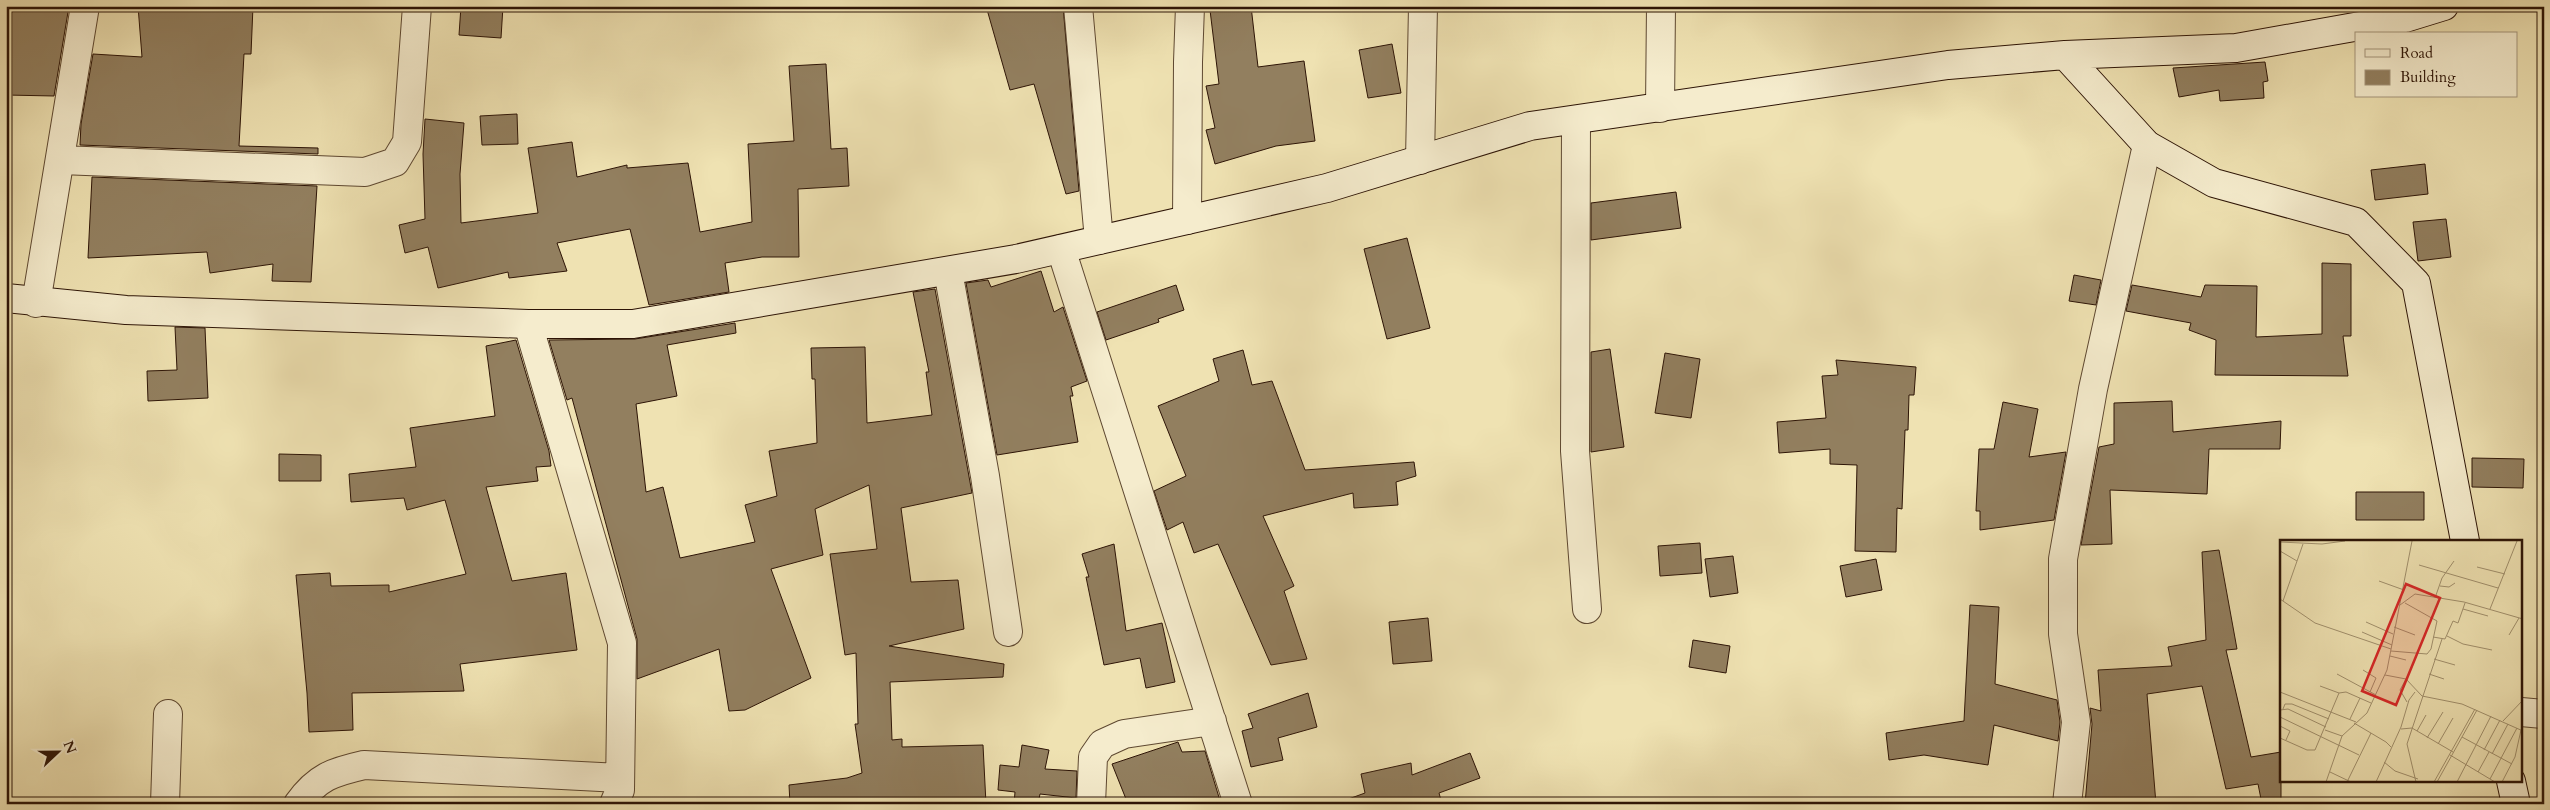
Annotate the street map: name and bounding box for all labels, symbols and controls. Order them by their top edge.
legend [2355,32,2518,98]
text: Road [2400,43,2433,63]
text: Building [2400,67,2456,87]
inset map [2280,540,2522,782]
north arrow [32,728,82,778]
text: N [59,738,81,757]

